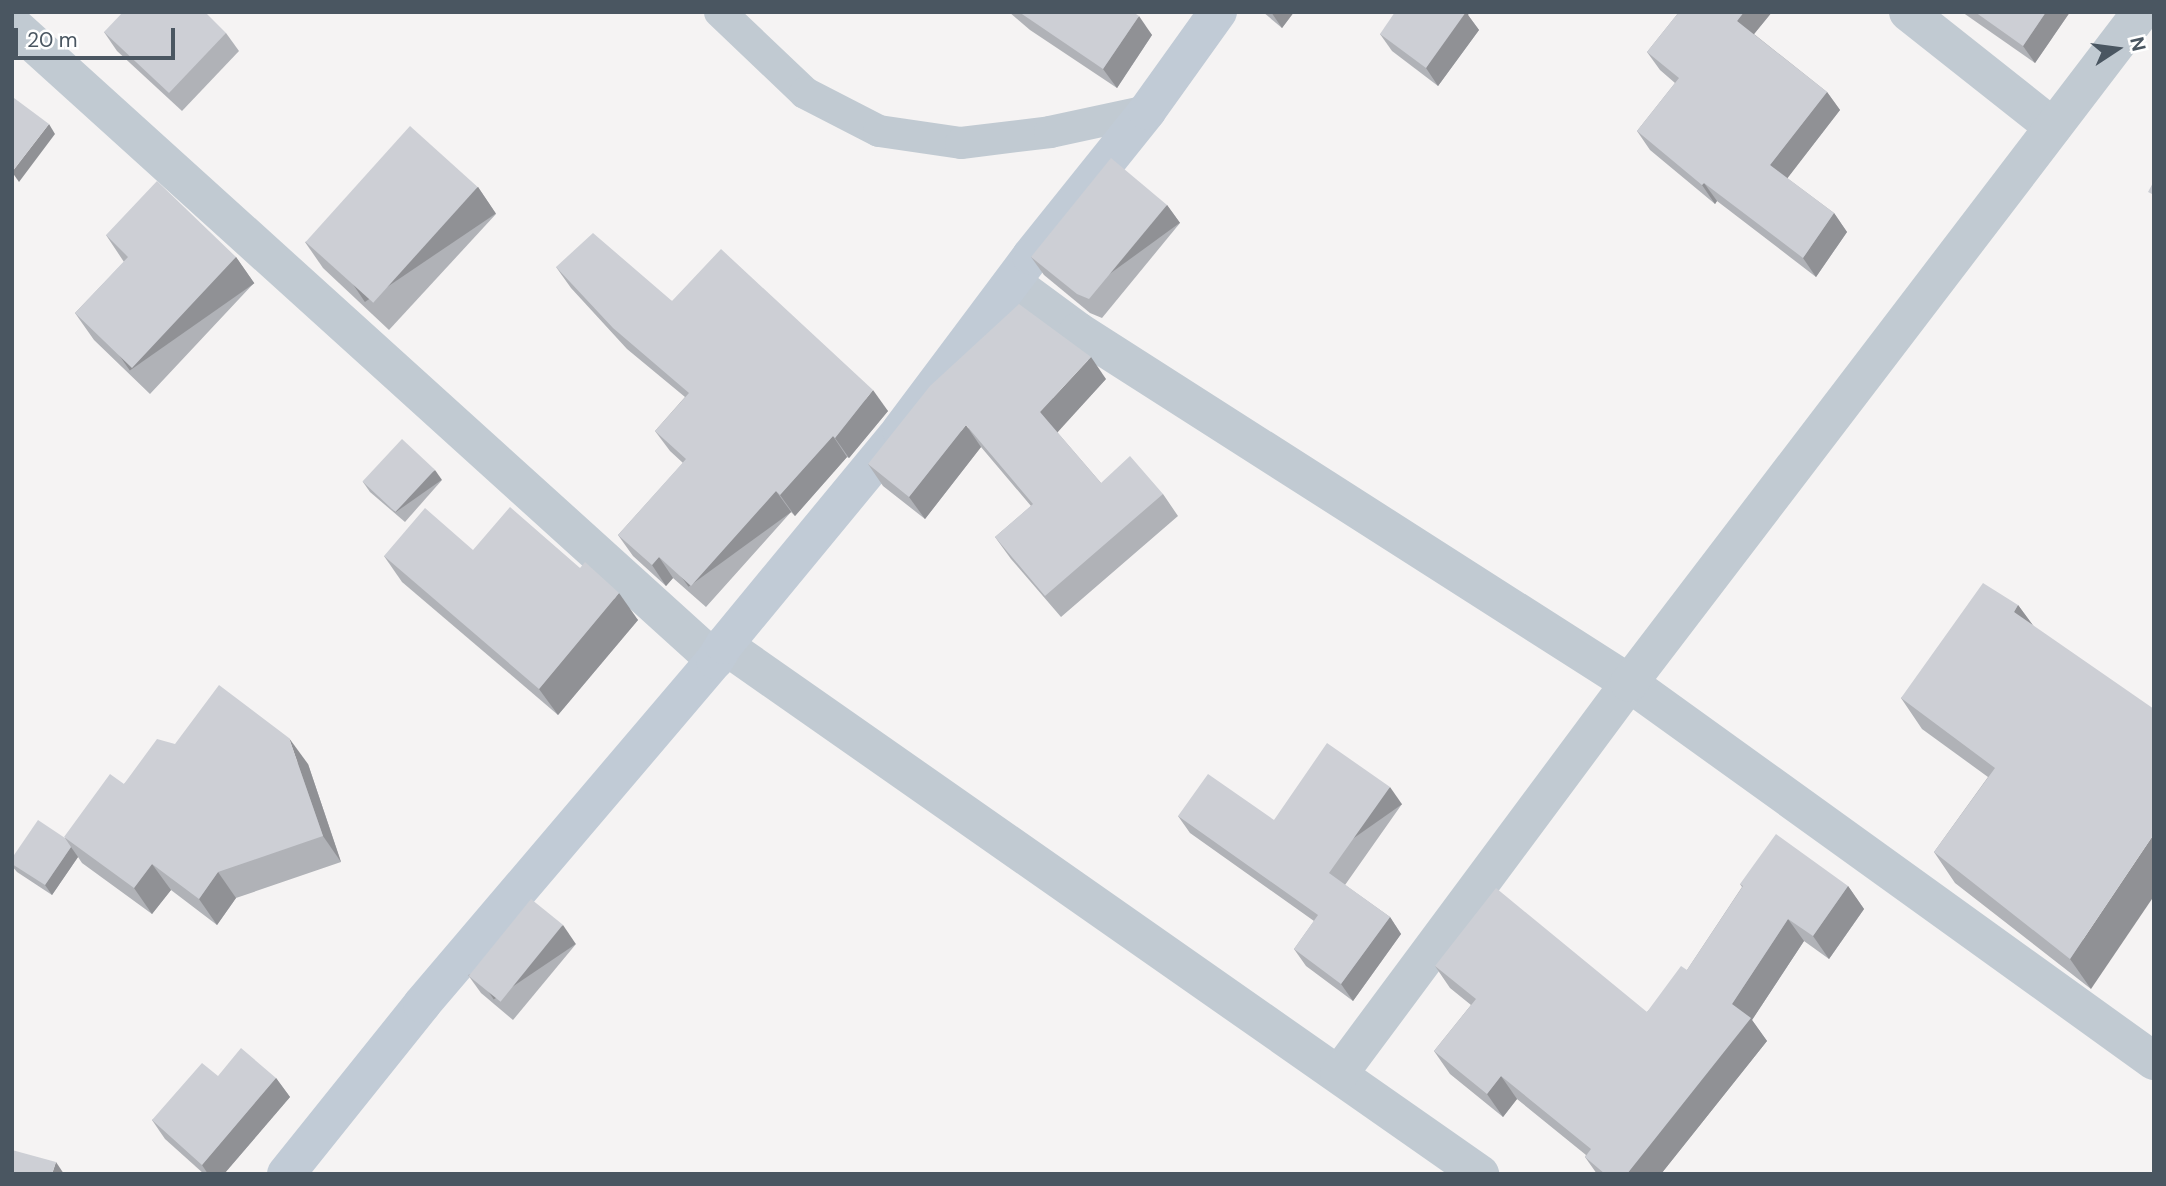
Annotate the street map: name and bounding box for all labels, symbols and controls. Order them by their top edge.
scale bar [18,14,178,58]
north arrow [2082,14,2152,84]
text: 20 m [27,26,78,54]
text: N [2124,35,2152,54]

